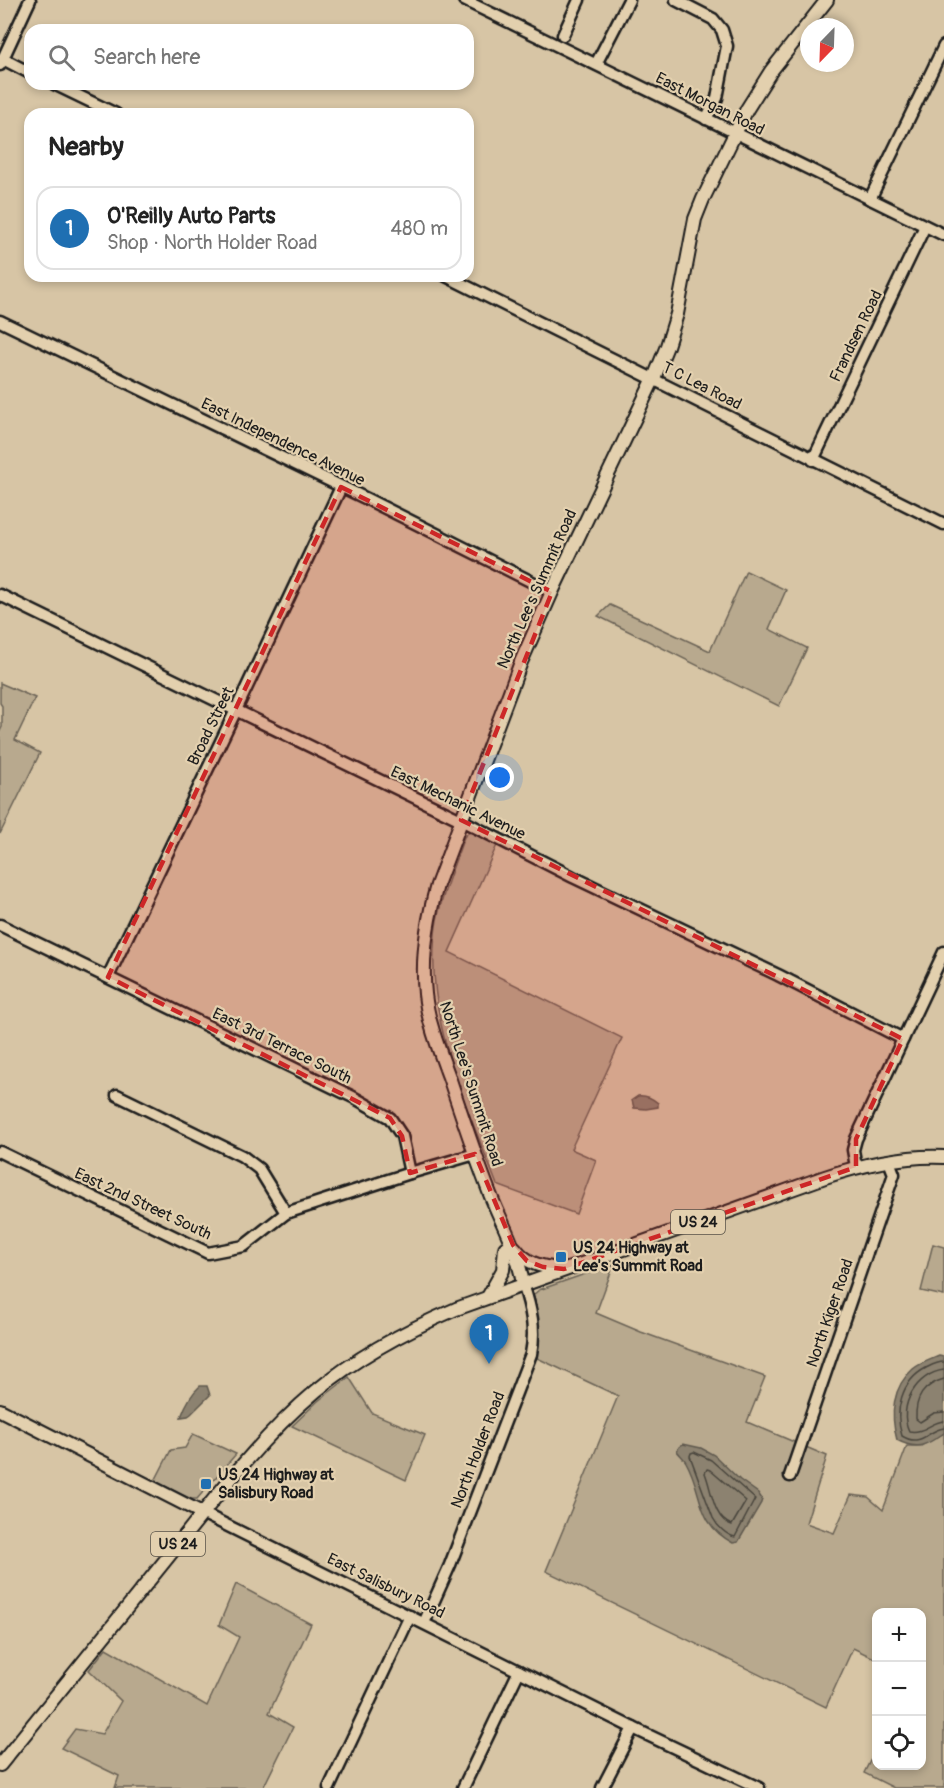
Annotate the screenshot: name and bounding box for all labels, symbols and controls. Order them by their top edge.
north arrow [800,18,854,72]
search box [24,24,474,90]
icon: search [45,41,78,74]
text: Search here [93,43,200,71]
street label: East Morgan Road [652,68,768,140]
text: Nearby [48,131,124,163]
text: O'Reilly Auto Parts [107,202,275,230]
text: 1 [66,216,73,241]
text: 480 m [391,216,448,241]
text: Shop · North Holder Road [107,230,318,255]
street label: Frandsen Road [825,287,887,385]
street label: T C Lea Road [659,357,745,415]
street label: East Independence Avenue [198,394,368,490]
street label: North Lee's Summit Road [493,506,581,672]
street label: Broad Street [183,683,239,769]
street label: East Mechanic Avenue [387,762,529,844]
your location [485,763,514,792]
street label: North Lee's Summit Road [435,999,507,1169]
street label: East 3rd Terrace South [209,1004,355,1088]
street label: East 2nd Street South [71,1163,215,1245]
road number: US 24 [671,1210,725,1234]
place label: US 24 Highway at Lee's Summit Road [573,1238,703,1276]
marker: US 24 Highway at Lee's Summit Road [554,1250,568,1264]
street label: North Kiger Road [802,1256,858,1370]
pin: 1 [470,1314,508,1364]
street label: North Holder Road [447,1389,509,1511]
place label: US 24 Highway at Salisbury Road [218,1465,334,1503]
marker: US 24 Highway at Salisbury Road [199,1477,213,1491]
road number: US 24 [151,1532,205,1556]
street label: East Salisbury Road [324,1549,448,1623]
map controls [872,1608,926,1770]
button: + [872,1608,926,1662]
button: − [872,1662,926,1716]
button: locate [872,1716,926,1770]

